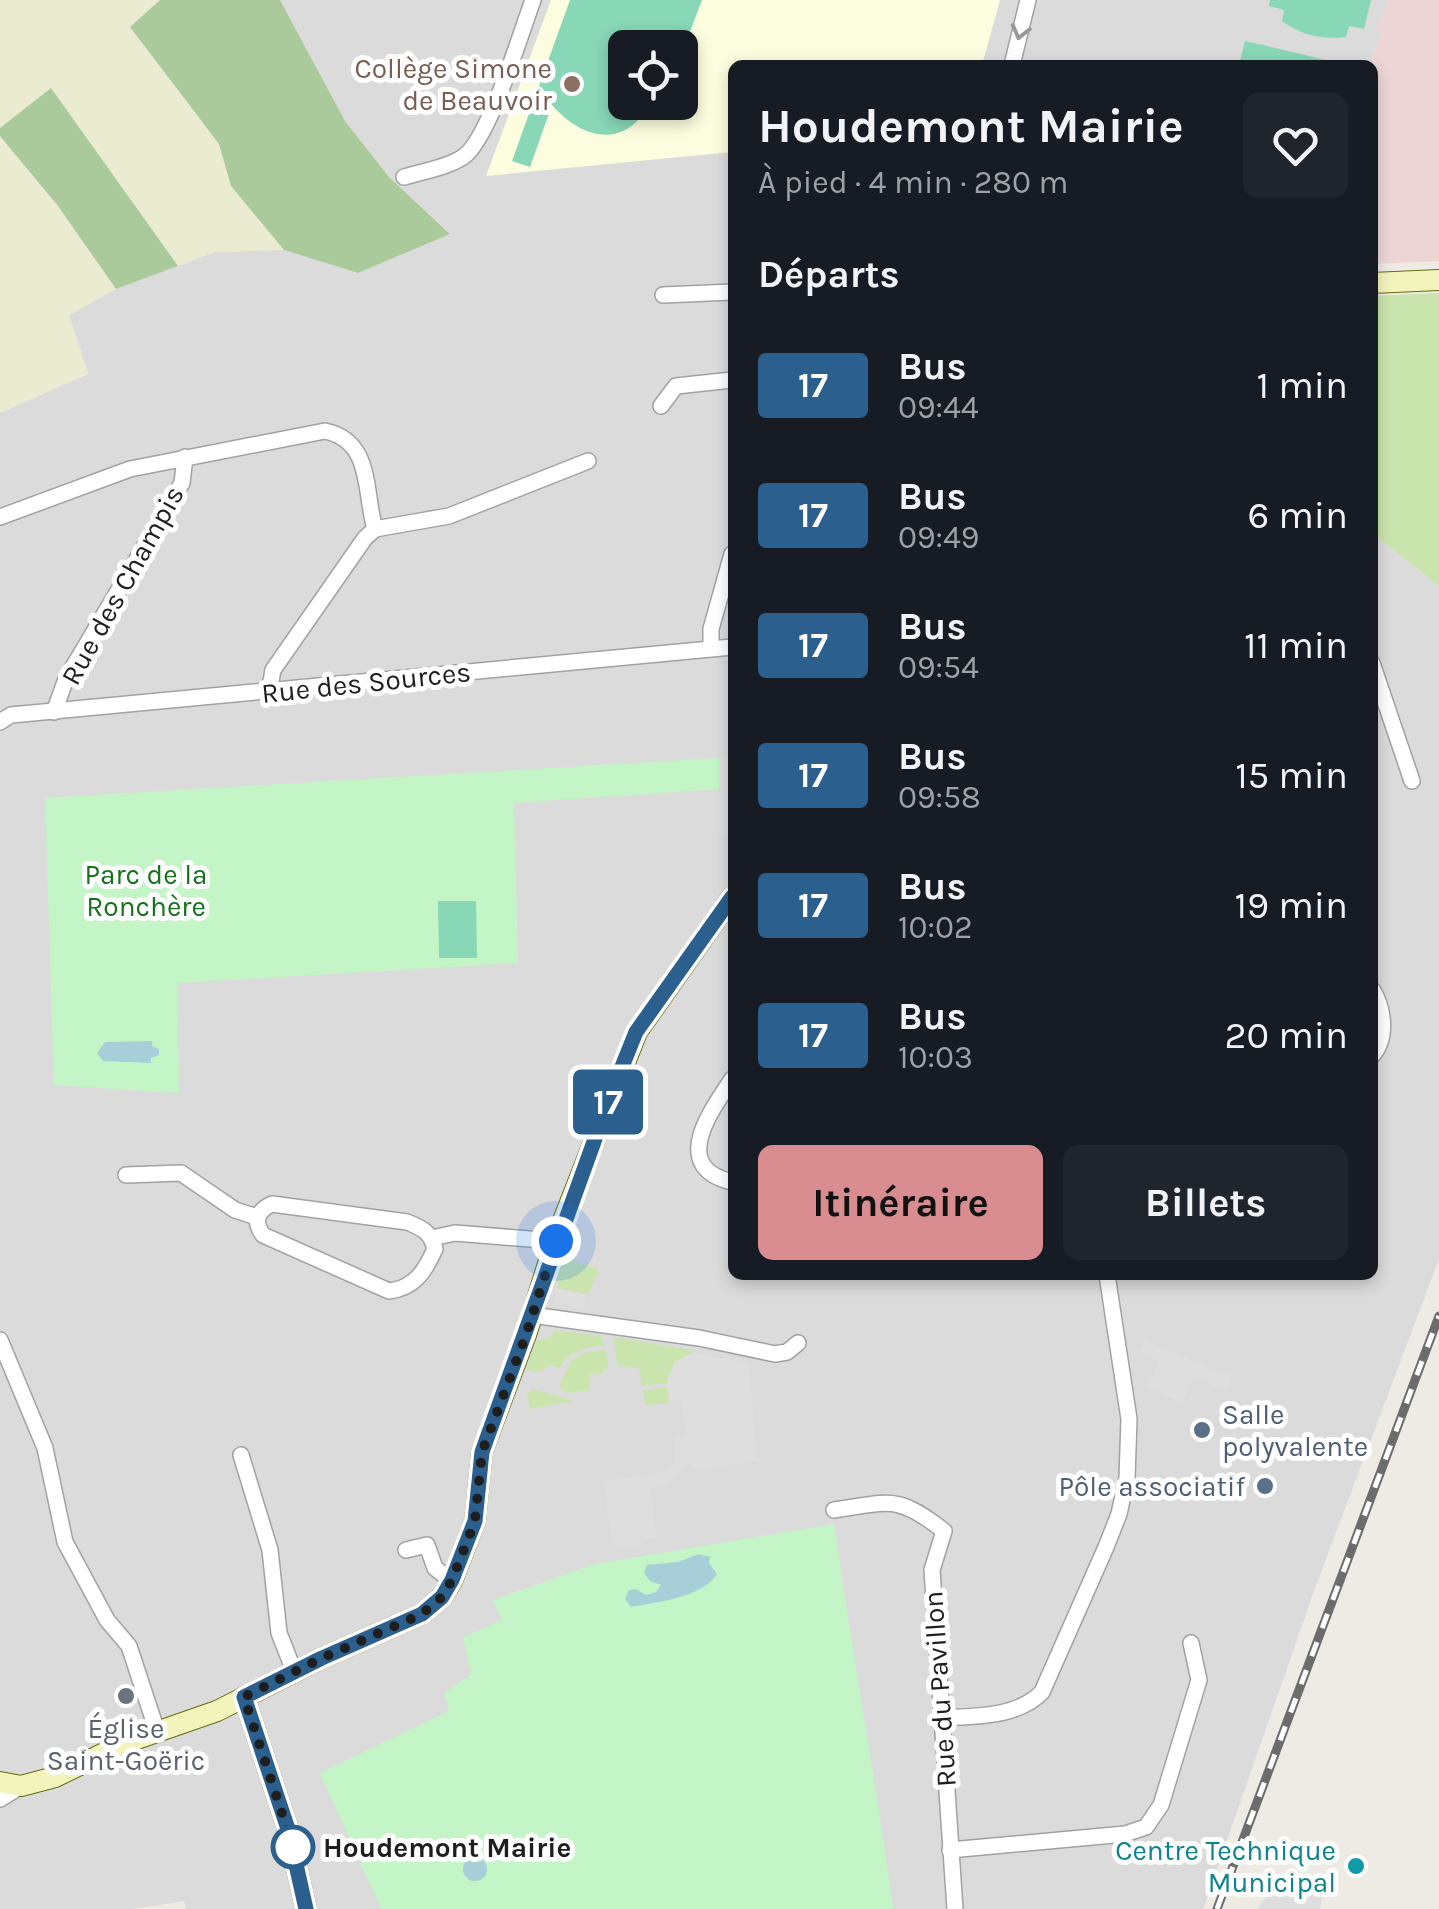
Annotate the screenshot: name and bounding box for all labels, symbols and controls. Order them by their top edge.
one-way arrow [1011,24,1032,41]
map controls [608,30,698,120]
button: locate [608,30,698,120]
place label: Collège Simone de Beauvoir [355,52,553,117]
marker: Collège Simone de Beauvoir [561,73,583,95]
button: heart [1243,93,1348,198]
text: Houdemont Mairie [758,98,1184,154]
text: À pied · 4 min · 280 m [758,164,1068,201]
text: Départs [758,252,900,297]
text: Bus [898,344,967,389]
text: 1 min [1257,363,1348,408]
text: 17 [798,365,828,406]
text: 09:44 [898,389,979,426]
text: Bus [898,474,967,519]
street label: Rue des Champis [54,480,191,691]
text: 6 min [1247,493,1348,538]
text: 17 [798,495,828,536]
text: 09:49 [898,519,979,556]
text: Bus [898,604,967,649]
text: 11 min [1244,623,1348,668]
text: 17 [798,625,828,666]
text: 09:54 [898,649,979,686]
street label: Rue des Sources [260,655,472,710]
text: Bus [898,734,967,779]
text: 15 min [1235,753,1348,798]
text: 17 [798,755,828,796]
text: 09:58 [898,779,981,816]
park label: Parc de la Ronchère [84,858,208,923]
text: Bus [898,864,967,909]
text: 19 min [1235,883,1348,928]
text: 17 [798,885,828,926]
text: 10:02 [898,909,972,946]
text: Bus [898,994,967,1039]
text: 20 min [1225,1013,1348,1058]
text: 17 [798,1015,828,1056]
text: 10:03 [898,1039,973,1076]
line badge: 17 [563,1070,653,1134]
text: 17 [593,1082,623,1123]
button: Itinéraire [758,1145,1043,1260]
button: Billets [1063,1145,1348,1260]
your location [531,1216,581,1266]
place label: Salle polyvalente [1222,1398,1368,1463]
marker: Salle polyvalente [1191,1419,1213,1441]
place label: Pôle associatif [1059,1470,1245,1503]
marker: Pôle associatif [1254,1475,1276,1497]
street label: Rue du Pavillon [916,1590,963,1788]
marker: Église Saint-Goëric [115,1685,137,1707]
place label: Église Saint-Goëric [47,1711,205,1777]
marker: Houdemont Mairie [272,1826,314,1868]
place label: Houdemont Mairie [323,1831,571,1864]
place label: Centre Technique Municipal [1115,1834,1336,1899]
marker: Centre Technique Municipal [1345,1855,1367,1877]

